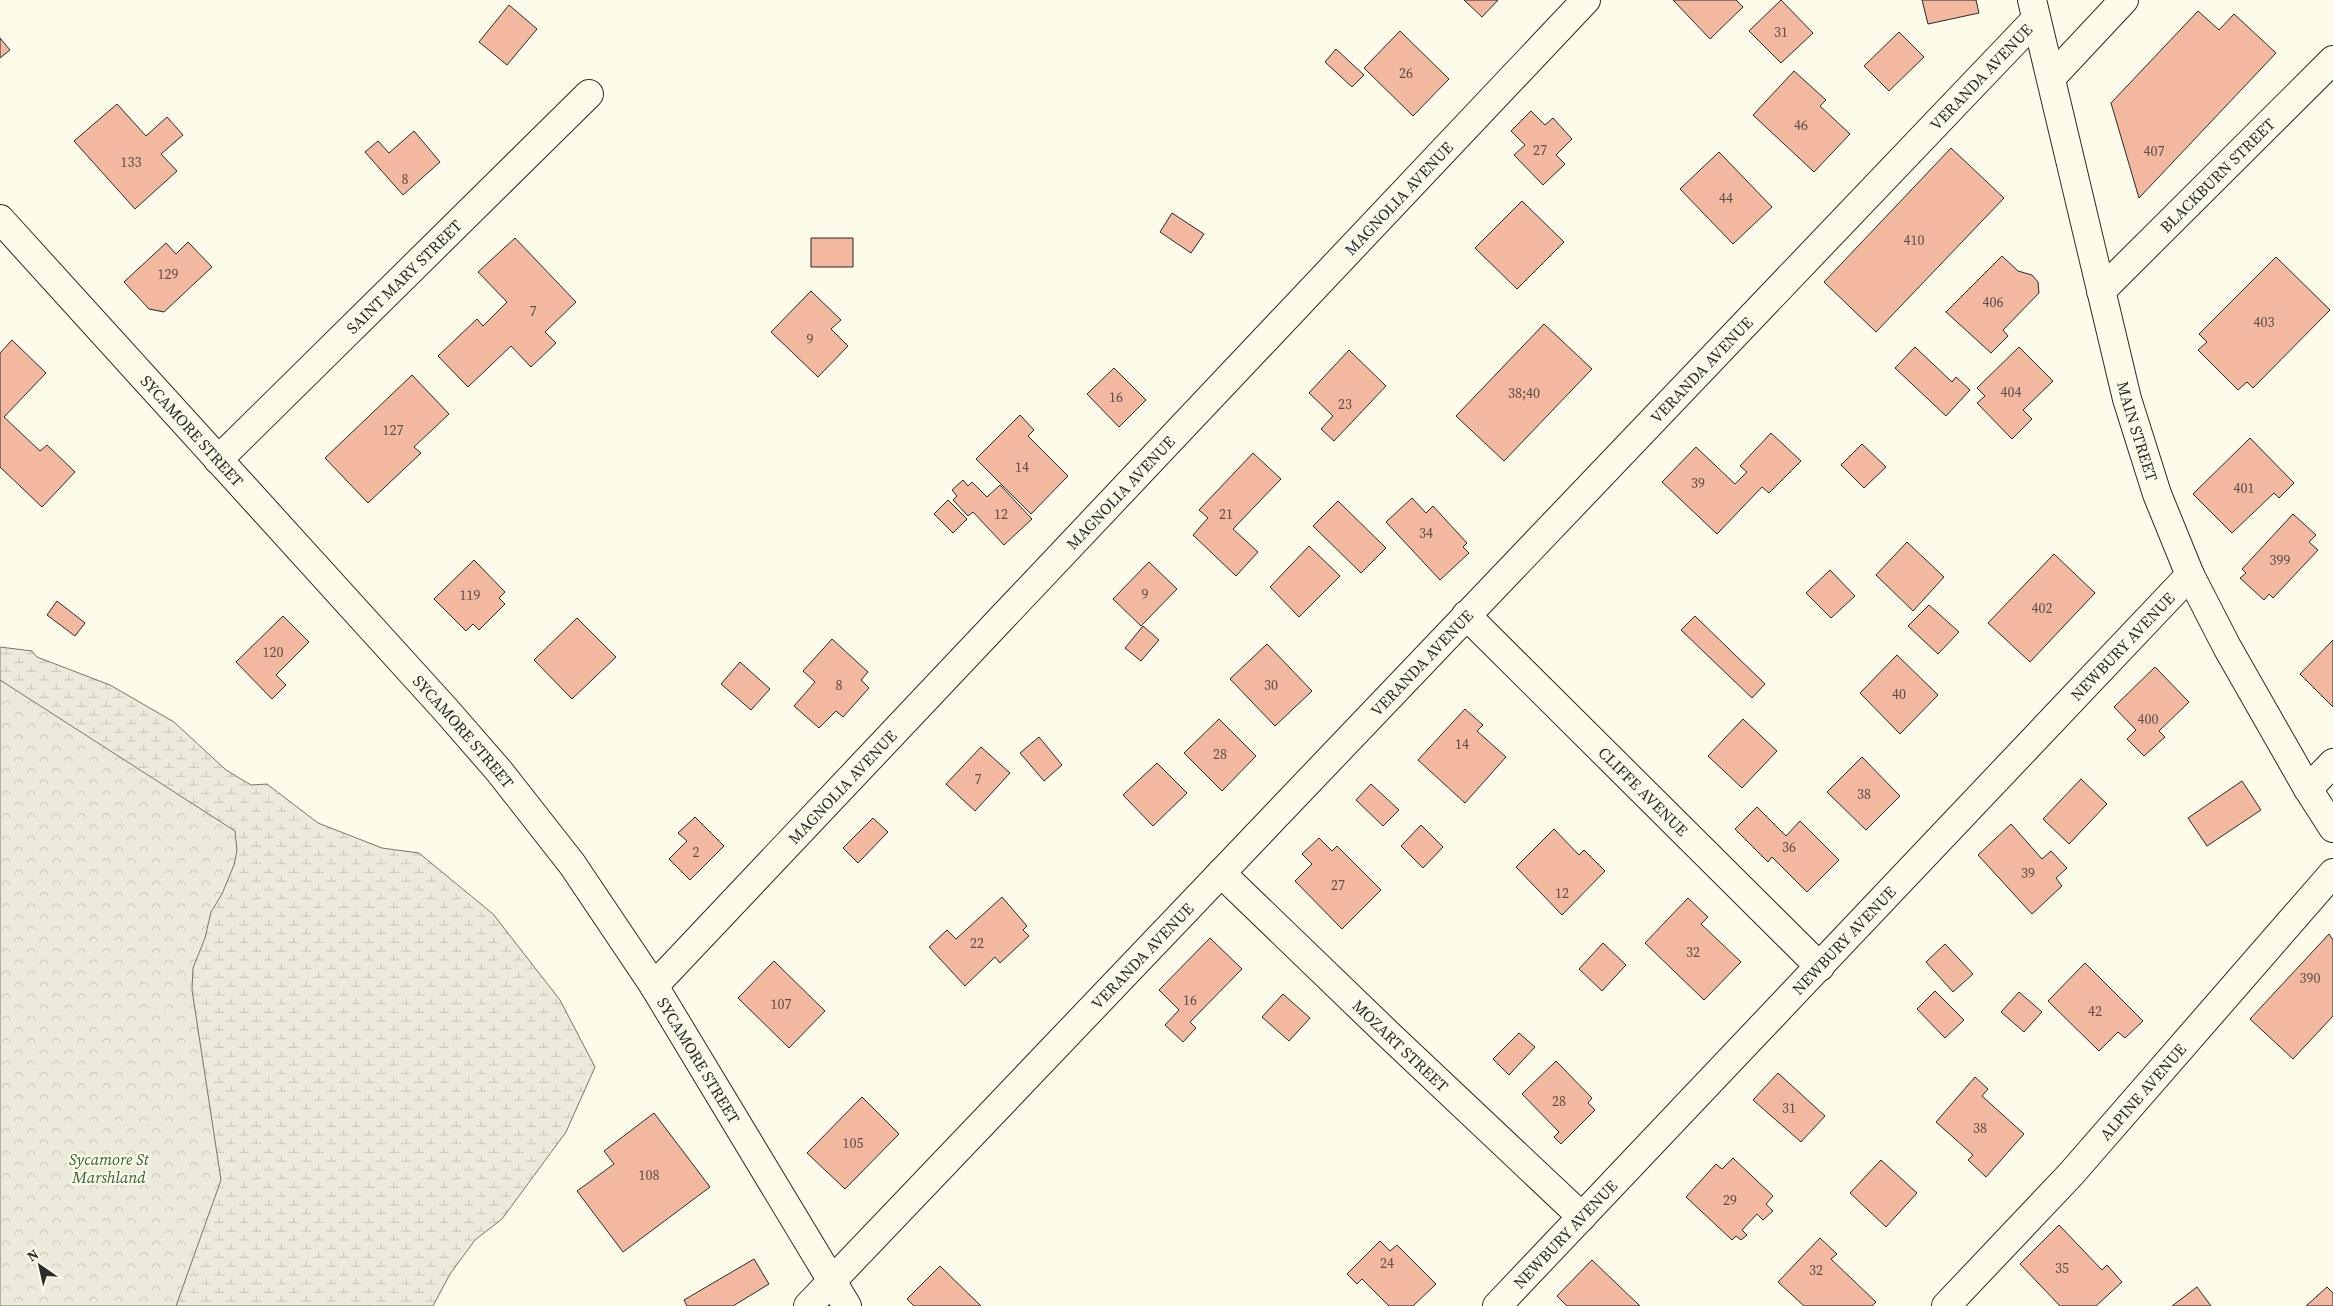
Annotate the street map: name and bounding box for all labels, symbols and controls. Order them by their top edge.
street label: VERANDA AVENUE [1925,18,2037,135]
house number: 31 [1774,22,1788,42]
house number: 26 [1399,63,1413,83]
street label: BLACKBURN STREET [2155,113,2280,237]
house number: 46 [1794,115,1808,135]
street label: MAGNOLIA AVENUE [1339,136,1458,260]
house number: 27 [1533,140,1547,160]
house number: 407 [2144,141,2165,161]
house number: 133 [121,152,142,172]
house number: 8 [402,169,409,189]
house number: 44 [1719,188,1733,208]
street label: SAINT MARY STREET [341,214,467,339]
house number: 410 [1904,230,1925,250]
house number: 129 [158,264,179,284]
house number: 406 [1983,292,2004,312]
house number: 7 [530,301,537,321]
street label: VERANDA AVENUE [1645,311,1758,428]
house number: 403 [2254,312,2275,332]
house number: 9 [807,329,814,349]
street label: SYCAMORE STREET [136,370,249,491]
street label: MAIN STREET [2112,379,2163,484]
house number: 404 [2001,382,2022,402]
house number: 38;40 [1508,383,1540,403]
house number: 16 [1109,387,1123,407]
house number: 23 [1338,394,1352,414]
house number: 127 [383,420,404,440]
street label: MAGNOLIA AVENUE [1061,431,1180,554]
house number: 14 [1015,457,1029,477]
house number: 39 [1691,473,1705,493]
house number: 401 [2234,478,2255,498]
house number: 12 [994,504,1008,524]
house number: 21 [1219,504,1233,524]
house number: 34 [1419,523,1433,543]
house number: 399 [2270,550,2291,570]
house number: 9 [1142,584,1149,604]
house number: 119 [460,585,481,605]
street label: NEWBURY AVENUE [2066,587,2180,705]
house number: 402 [2032,598,2053,618]
street label: VERANDA AVENUE [1366,604,1478,721]
house number: 120 [263,642,284,662]
street label: SYCAMORE STREET [408,670,519,793]
house number: 8 [836,675,843,695]
house number: 30 [1264,675,1278,695]
house number: 40 [1892,684,1906,704]
house number: 400 [2138,709,2159,729]
street label: MAGNOLIA AVENUE [783,725,902,849]
house number: 14 [1455,734,1469,754]
street label: CLIFFE AVENUE [1593,742,1693,841]
house number: 28 [1213,744,1227,764]
house number: 7 [975,769,982,789]
house number: 38 [1857,784,1871,804]
house number: 36 [1782,837,1796,857]
house number: 2 [693,842,700,862]
house number: 39 [2021,863,2035,883]
house number: 27 [1331,875,1345,895]
street label: NEWBURY AVENUE [1787,881,1901,999]
house number: 12 [1555,883,1569,903]
street label: VERANDA AVENUE [1086,897,1199,1014]
house number: 22 [970,933,984,953]
house number: 32 [1686,942,1700,962]
house number: 390 [2300,968,2321,988]
house number: 16 [1183,990,1197,1010]
street label: SYCAMORE STREET [652,993,745,1128]
house number: 107 [771,994,792,1014]
street label: MOZART STREET [1348,995,1454,1097]
house number: 42 [2088,1001,2102,1021]
street label: ALPINE AVENUE [2094,1038,2191,1145]
house number: 28 [1552,1091,1566,1111]
house number: 31 [1782,1098,1796,1118]
house number: 38 [1973,1118,1987,1138]
house number: 105 [843,1133,864,1153]
park label: Sycamore St Marshland [69,1148,150,1188]
house number: 108 [639,1165,660,1185]
street label: NEWBURY AVENUE [1508,1175,1622,1293]
house number: 29 [1723,1190,1737,1210]
north arrow [15,1241,65,1291]
text: N [23,1244,43,1266]
house number: 24 [1380,1253,1394,1273]
house number: 35 [2055,1258,2069,1278]
house number: 32 [1809,1260,1823,1280]

